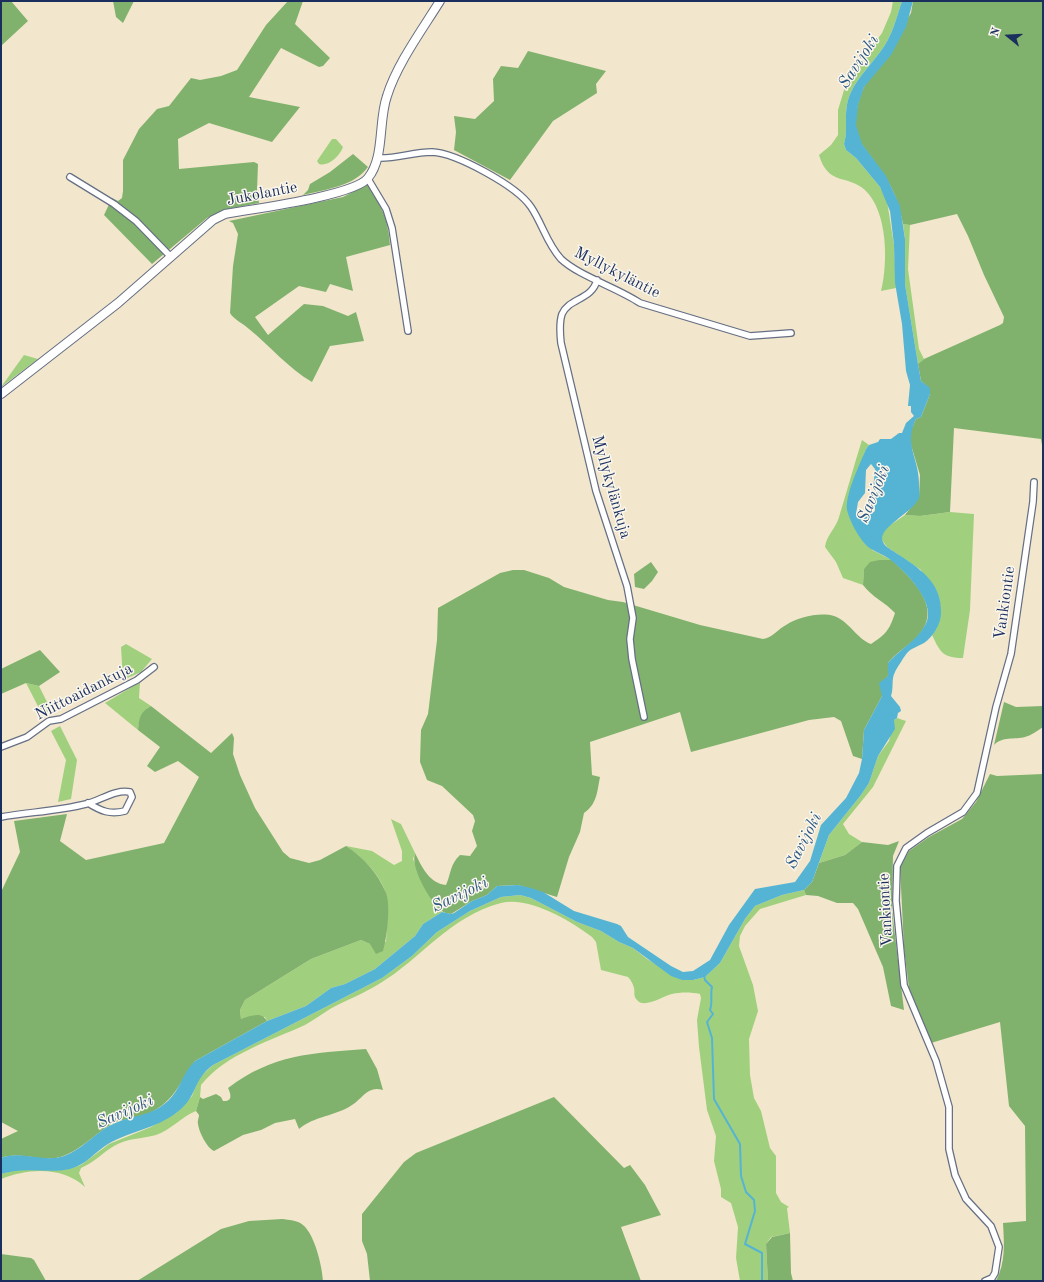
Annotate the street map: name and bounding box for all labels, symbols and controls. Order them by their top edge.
north arrow [988,16,1028,56]
text: N [990,26,1003,38]
water label: Savijoki [834,31,884,93]
street label: Jukolantie [225,178,299,210]
street label: Myllykyläntie [571,243,663,303]
street label: Myllykylänkuja [587,433,635,541]
water label: Savijoki [853,462,895,526]
street label: Vankiontie [990,565,1020,641]
street label: Niittoaidankuja [32,659,136,725]
water label: Savijoki [781,809,827,873]
street label: Vankiontie [874,872,898,948]
water label: Savijoki [428,873,492,917]
water label: Savijoki [93,1090,157,1134]

